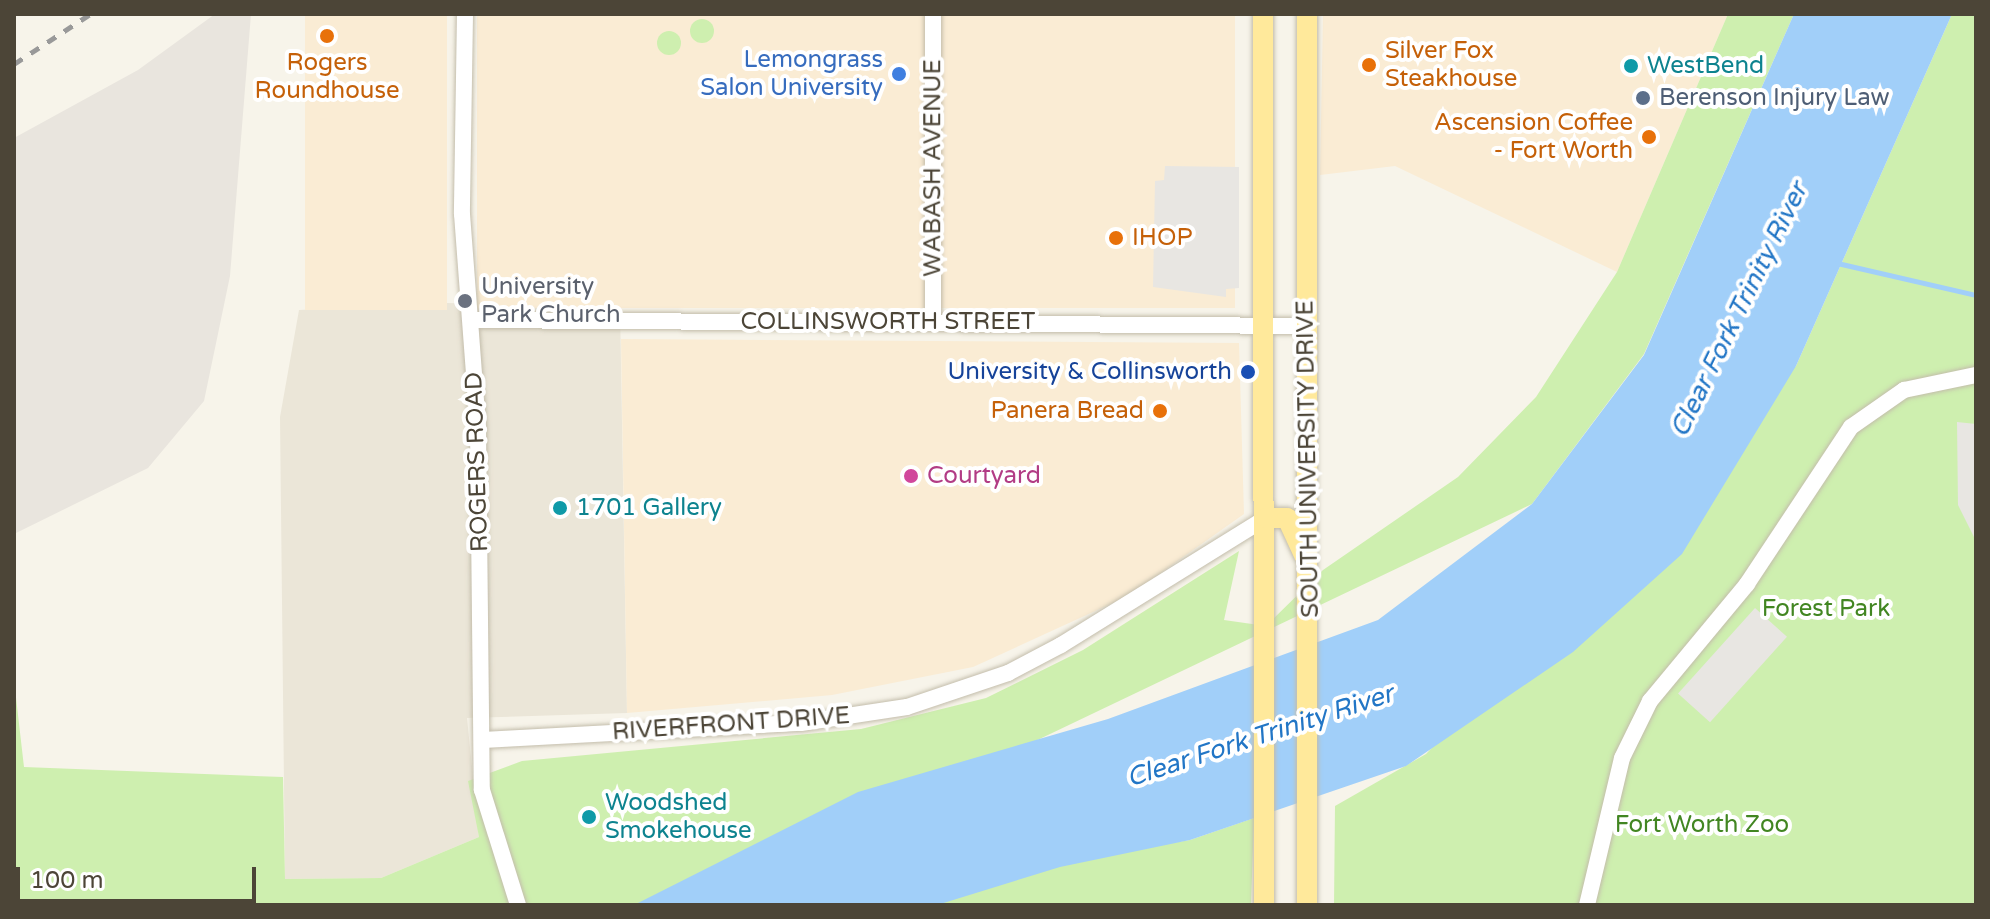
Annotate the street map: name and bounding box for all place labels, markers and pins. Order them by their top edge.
marker: Rogers Roundhouse [318,27,336,45]
place label: Silver Fox Steakhouse [1385,37,1517,93]
place label: Lemongrass Salon University [700,46,883,102]
place label: Rogers Roundhouse [255,49,399,105]
place label: WestBend [1647,52,1764,80]
marker: Silver Fox Steakhouse [1360,56,1378,74]
marker: WestBend [1622,57,1640,75]
marker: Lemongrass Salon University [890,65,908,83]
place label: Berenson Injury Law [1659,84,1889,112]
marker: Berenson Injury Law [1634,89,1652,107]
place label: Ascension Coffee - Fort Worth [1434,109,1633,165]
marker: Ascension Coffee - Fort Worth [1640,128,1658,146]
place label: IHOP [1132,224,1193,252]
marker: IHOP [1107,229,1125,247]
place label: University Park Church [481,273,621,329]
marker: University Park Church [456,292,474,310]
place label: University & Collinsworth [948,358,1232,386]
marker: University & Collinsworth [1239,363,1257,381]
place label: Panera Bread [990,397,1144,425]
marker: Panera Bread [1151,402,1169,420]
place label: Courtyard [927,462,1041,490]
marker: Courtyard [902,467,920,485]
place label: 1701 Gallery [576,494,722,522]
marker: 1701 Gallery [551,499,569,517]
place label: Woodshed Smokehouse [605,789,752,845]
marker: Woodshed Smokehouse [580,808,598,826]

